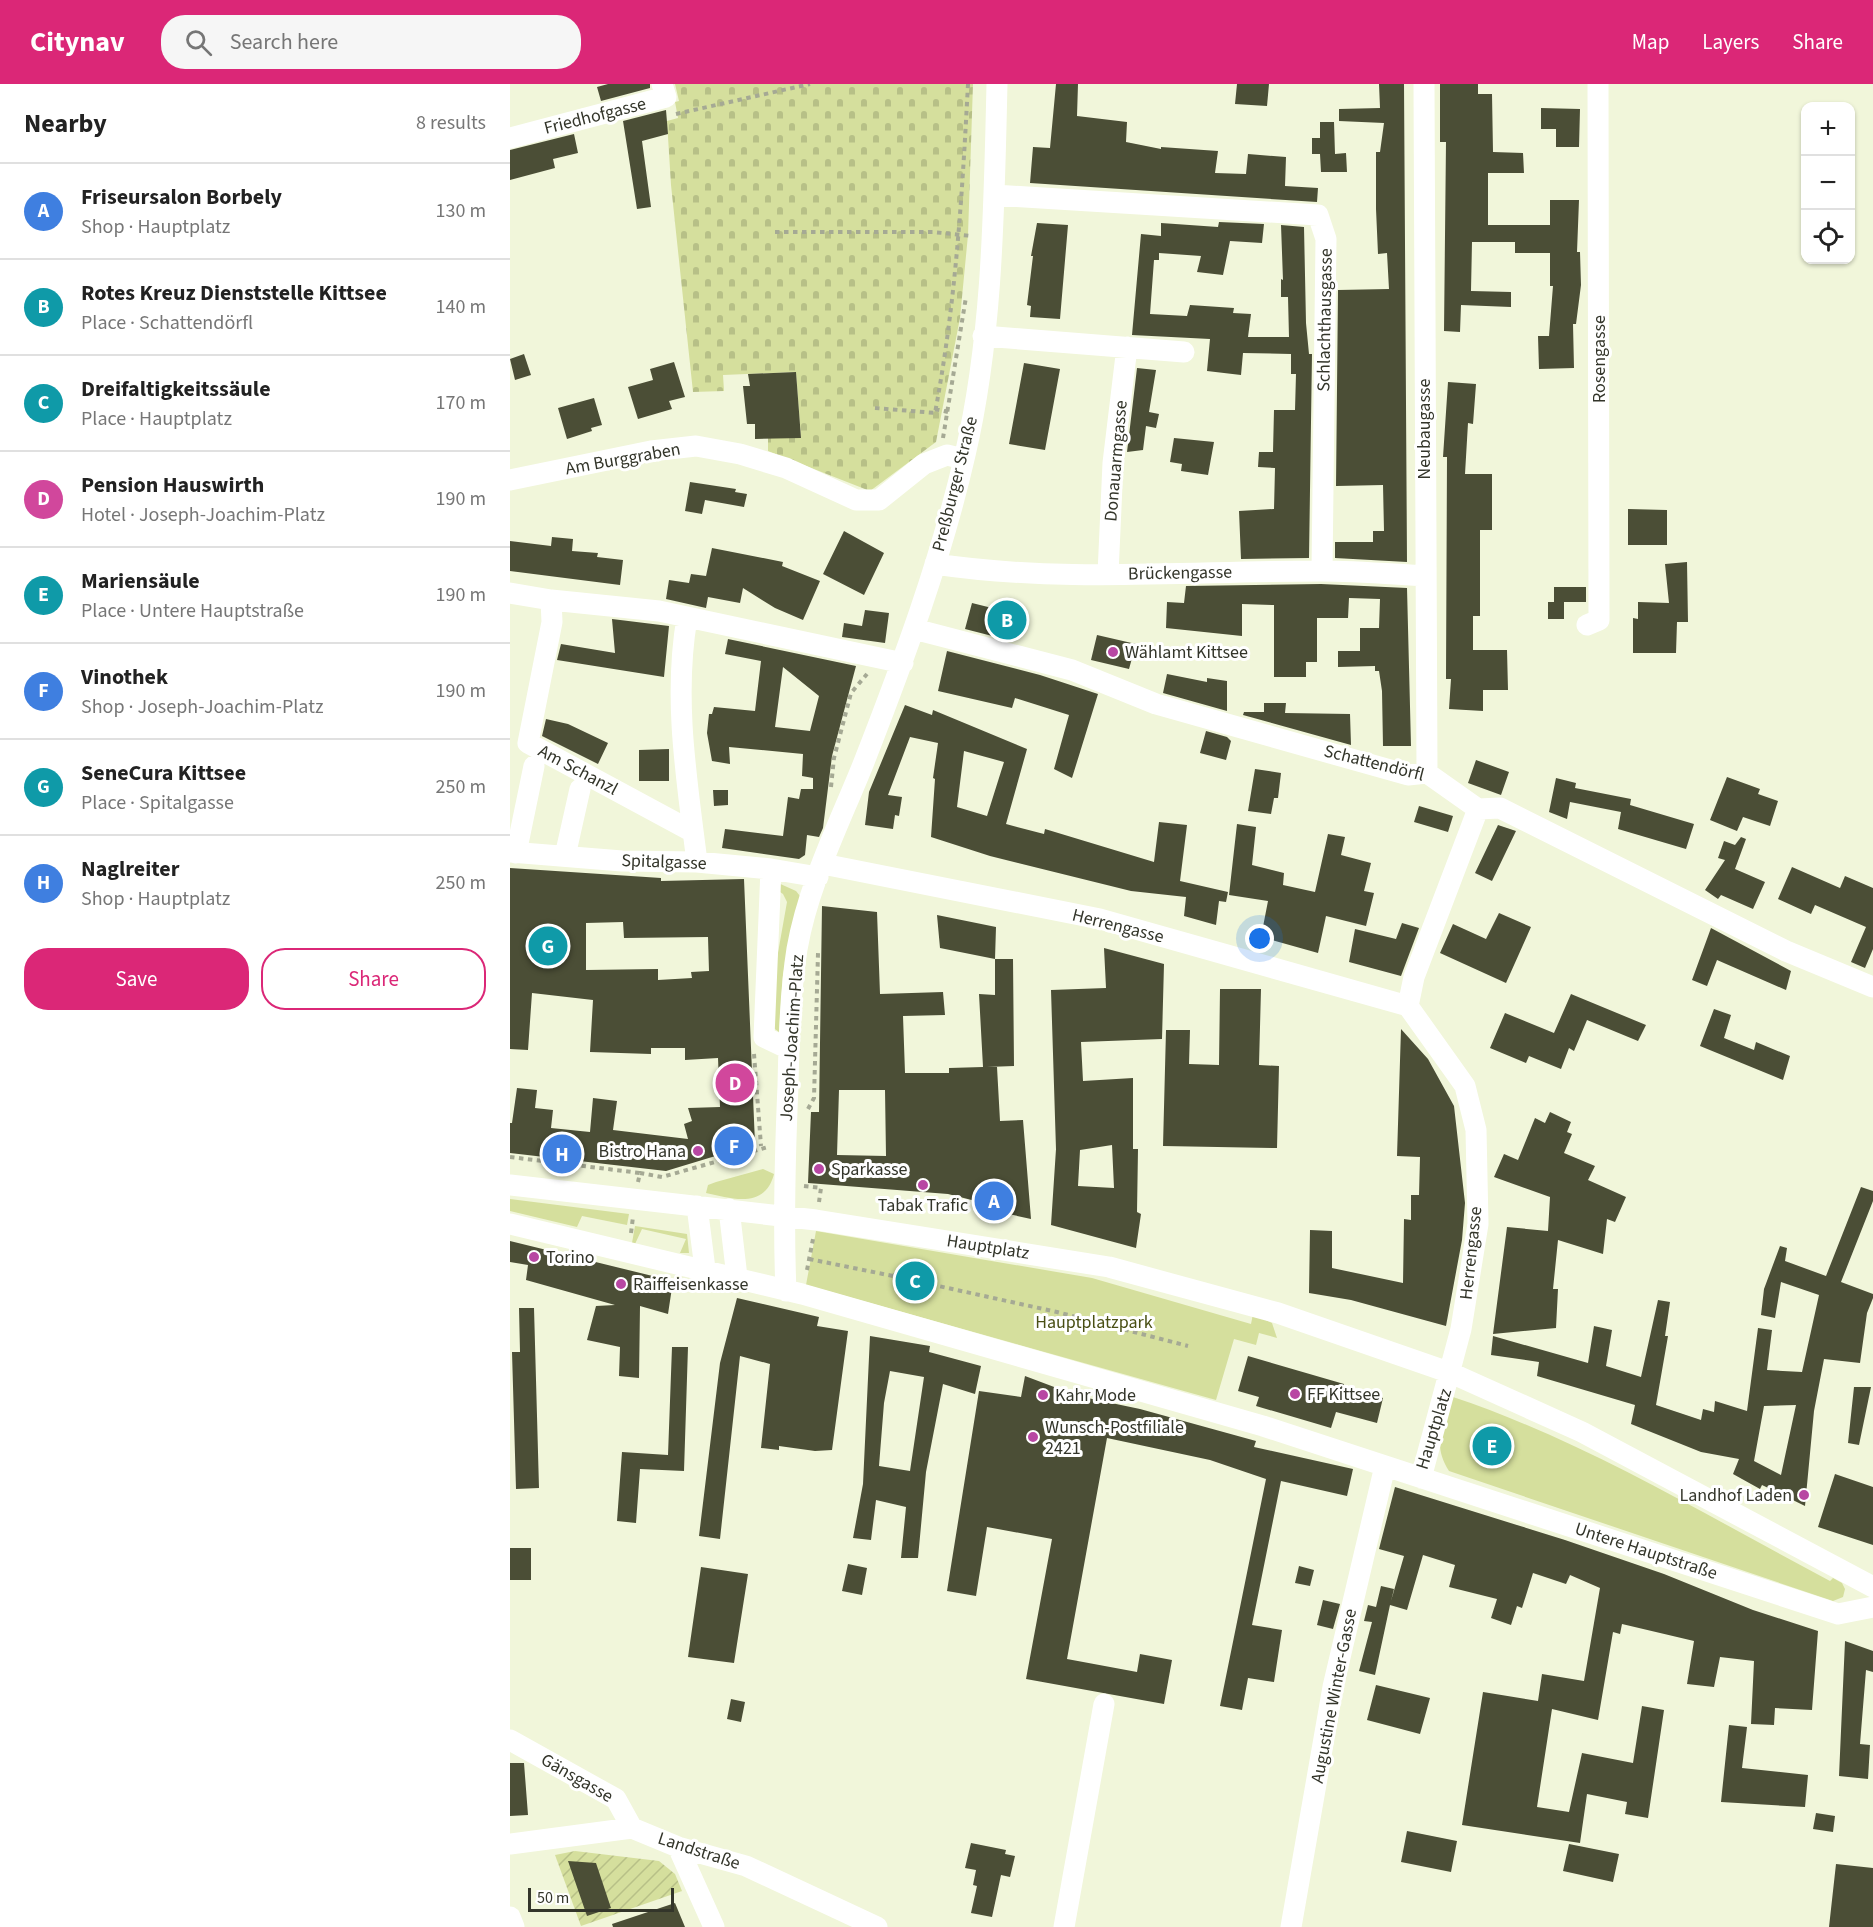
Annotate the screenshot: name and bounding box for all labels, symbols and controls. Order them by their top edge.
search box [161,15,581,69]
text: Citynav [30,22,125,62]
icon: search [182,26,215,59]
text: Search here [230,26,338,58]
text: Map [1632,27,1669,57]
text: Layers [1702,27,1759,57]
text: Share [1792,27,1843,57]
street label: Friedhofgasse [541,91,649,141]
map controls [1801,102,1855,264]
button: + [1801,102,1855,156]
text: Nearby [24,105,107,142]
text: 8 results [416,109,486,137]
button: − [1801,156,1855,210]
text: Friseursalon Borbely [81,181,282,213]
text: A [38,197,49,225]
text: 130 m [436,197,486,225]
button: locate [1801,210,1855,264]
text: Shop · Hauptplatz [81,213,230,241]
street label: Schlachthausgasse [1311,248,1339,392]
text: Rotes Kreuz Dienststelle Kittsee [81,277,387,309]
text: B [37,293,50,321]
text: 140 m [436,293,486,321]
text: Place · Schattendörfl [81,309,253,337]
street label: Rosengasse [1587,315,1612,403]
text: Dreifaltigkeitssäule [81,373,271,405]
street label: Neubaugasse [1412,379,1437,479]
text: C [38,389,49,417]
text: 170 m [436,389,486,417]
street label: Donauarmgasse [1098,399,1134,523]
text: Place · Hauptplatz [81,405,232,433]
street label: Preßburger Straße [926,414,984,554]
street label: Am Burggraben [563,437,683,481]
text: Pension Hauswirth [81,469,264,501]
text: D [37,485,50,513]
text: 190 m [436,485,486,513]
text: Hotel · Joseph-Joachim-Platz [81,501,325,529]
street label: Brückengasse [1128,560,1232,586]
text: Mariensäule [81,565,200,597]
text: E [38,581,49,609]
text: 190 m [436,581,486,609]
text: Place · Untere Hauptstraße [81,597,304,625]
pin: B [988,598,1026,642]
place label: Wählamt Kittsee [1125,640,1248,665]
marker: Wählamt Kittsee [1106,645,1120,659]
text: Vinothek [81,661,168,693]
text: F [38,677,49,705]
text: 190 m [436,677,486,705]
text: Shop · Joseph-Joachim-Platz [81,693,323,721]
street label: Schattendörfl [1321,738,1427,788]
street label: Am Schanzl [534,739,622,801]
text: SeneCura Kittsee [81,757,246,789]
text: G [37,773,50,801]
text: 250 m [436,773,486,801]
text: Place · Spitalgasse [81,789,234,817]
street label: Spitalgasse [621,848,707,876]
text: Naglreiter [81,853,179,885]
text: H [37,869,50,897]
text: 250 m [436,869,486,897]
text: Shop · Hauptplatz [81,885,230,913]
street label: Herrengasse [1070,903,1167,949]
pin: G [528,924,567,968]
your location [1245,924,1274,953]
button: Save [24,948,249,1010]
button: Share [261,948,486,1010]
street label: Joseph-Joachim-Platz [774,953,810,1122]
pin: D [716,1060,754,1106]
pin: F [714,1124,754,1168]
pin: H [542,1132,582,1176]
place label: Bistro Hana [599,1139,686,1164]
marker: Bistro Hana [691,1144,705,1158]
place label: Sparkasse [831,1157,908,1182]
marker: Sparkasse [812,1162,826,1176]
marker: Tabak Trafic [916,1178,930,1192]
pin: A [974,1178,1014,1224]
place label: Tabak Trafic [878,1193,968,1218]
street label: Herrengasse [1454,1205,1488,1301]
street label: Hauptplatz [945,1228,1032,1266]
place label: Torino [546,1245,595,1270]
marker: Torino [527,1250,541,1264]
pin: C [896,1258,934,1304]
place label: Raiffeisenkasse [633,1272,748,1297]
marker: Raiffeisenkasse [614,1277,628,1291]
park label: Hauptplatzpark [1035,1310,1153,1335]
place label: FF Kittsee [1307,1382,1380,1407]
place label: Kahr Mode [1055,1383,1136,1408]
street label: Hauptplatz [1410,1385,1458,1473]
marker: FF Kittsee [1288,1387,1302,1401]
marker: Kahr Mode [1036,1388,1050,1402]
place label: Wunsch-Postfiliale 2421 [1045,1415,1184,1461]
pin: E [1472,1424,1512,1468]
marker: Wunsch-Postfiliale 2421 [1026,1430,1040,1444]
place label: Landhof Laden [1679,1483,1792,1508]
marker: Landhof Laden [1797,1488,1811,1502]
street label: Untere Hauptstraße [1572,1516,1721,1586]
street label: Augustine Winter-Gasse [1305,1607,1363,1785]
street label: Gänsgasse [536,1747,618,1809]
street label: Landstraße [655,1826,743,1876]
scale bar [528,1885,674,1912]
text: 50 m [537,1887,569,1909]

